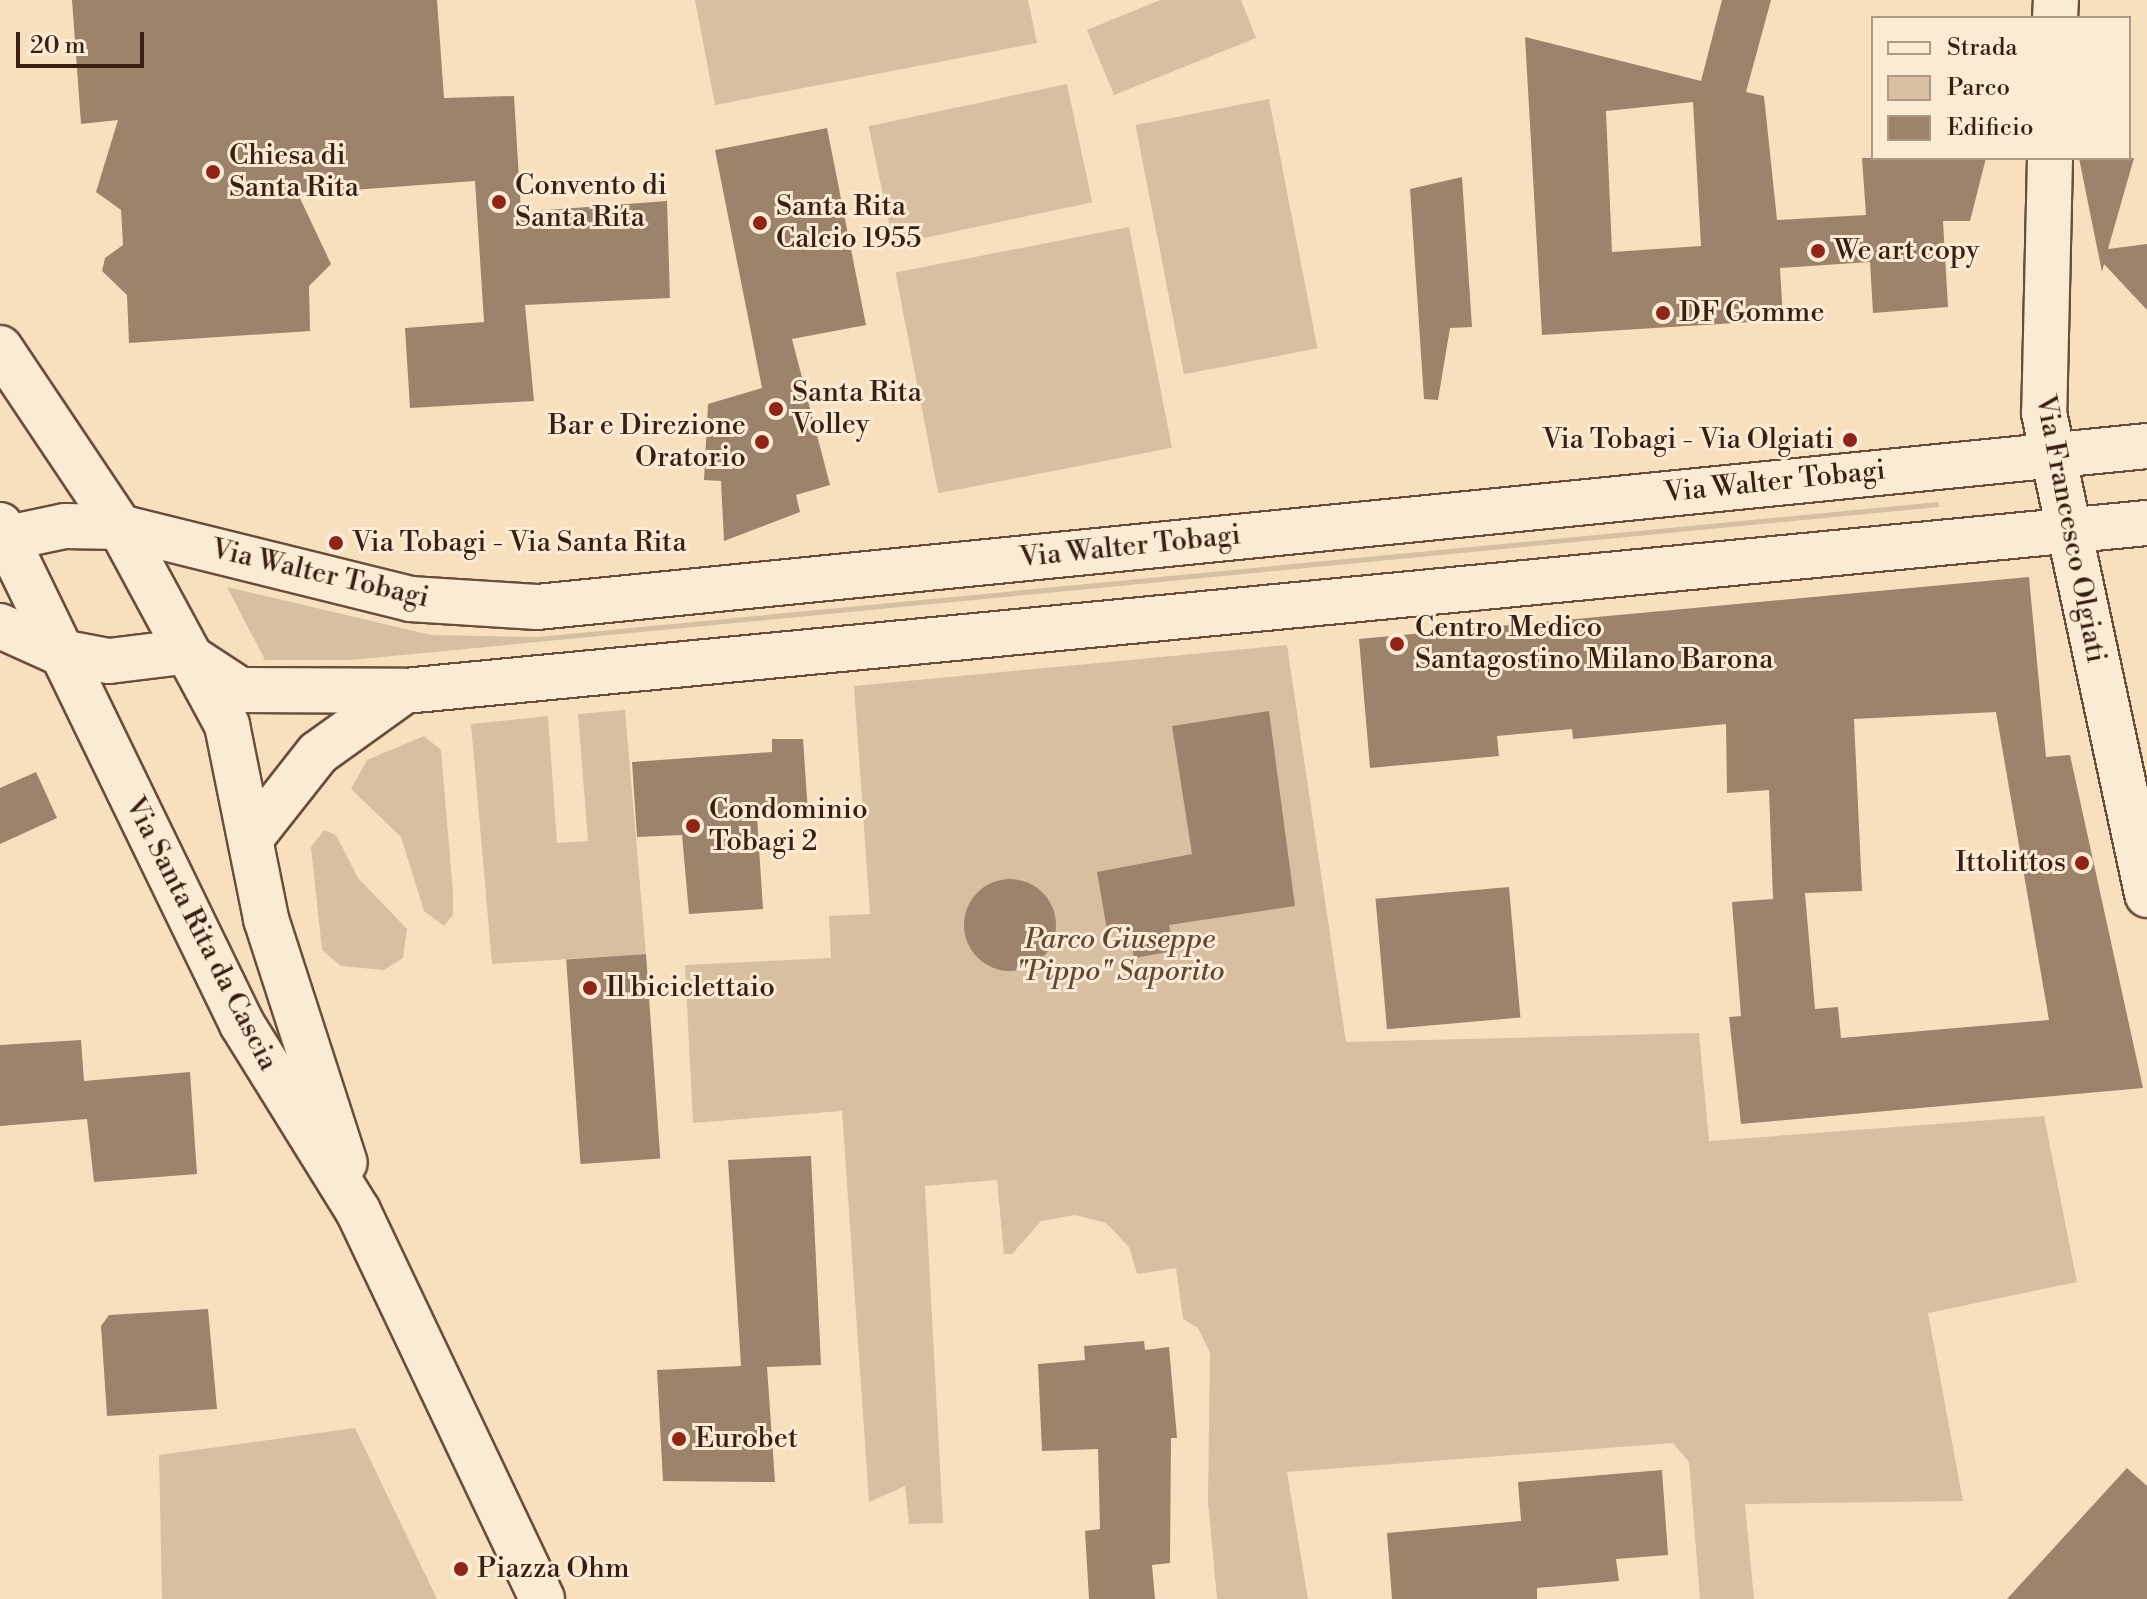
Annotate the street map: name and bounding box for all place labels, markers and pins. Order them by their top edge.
place label: Chiesa di Santa Rita [229,139,359,205]
marker: Chiesa di Santa Rita [204,163,222,181]
place label: Convento di Santa Rita [515,169,667,235]
place label: Santa Rita Calcio 1955 [776,190,921,256]
marker: Convento di Santa Rita [490,193,508,211]
marker: Santa Rita Calcio 1955 [751,214,769,232]
place label: We art copy [1834,234,1979,268]
marker: We art copy [1809,242,1827,260]
place label: DF Gomme [1679,296,1825,330]
marker: DF Gomme [1654,304,1672,322]
place label: Santa Rita Volley [792,376,922,442]
marker: Santa Rita Volley [767,400,785,418]
place label: Bar e Direzione Oratorio [548,409,746,475]
place label: Via Tobagi - Via Olgiati [1542,423,1834,457]
marker: Via Tobagi - Via Olgiati [1841,431,1859,449]
marker: Bar e Direzione Oratorio [753,433,771,451]
place label: Via Tobagi - Via Santa Rita [352,526,687,560]
marker: Via Tobagi - Via Santa Rita [327,534,345,552]
place label: Centro Medico Santagostino Milano Barona [1415,611,1773,677]
marker: Centro Medico Santagostino Milano Barona [1386,633,1408,655]
place label: Condominio Tobagi 2 [709,793,868,859]
marker: Condominio Tobagi 2 [684,817,702,835]
place label: Ittolittos [1955,846,2066,880]
marker: Ittolittos [2073,854,2091,872]
place label: Il biciclettaio [606,971,775,1005]
marker: Il biciclettaio [581,979,599,997]
place label: Eurobet [695,1422,798,1456]
marker: Eurobet [670,1430,688,1448]
place label: Piazza Ohm [477,1552,629,1586]
marker: Piazza Ohm [452,1560,470,1578]

